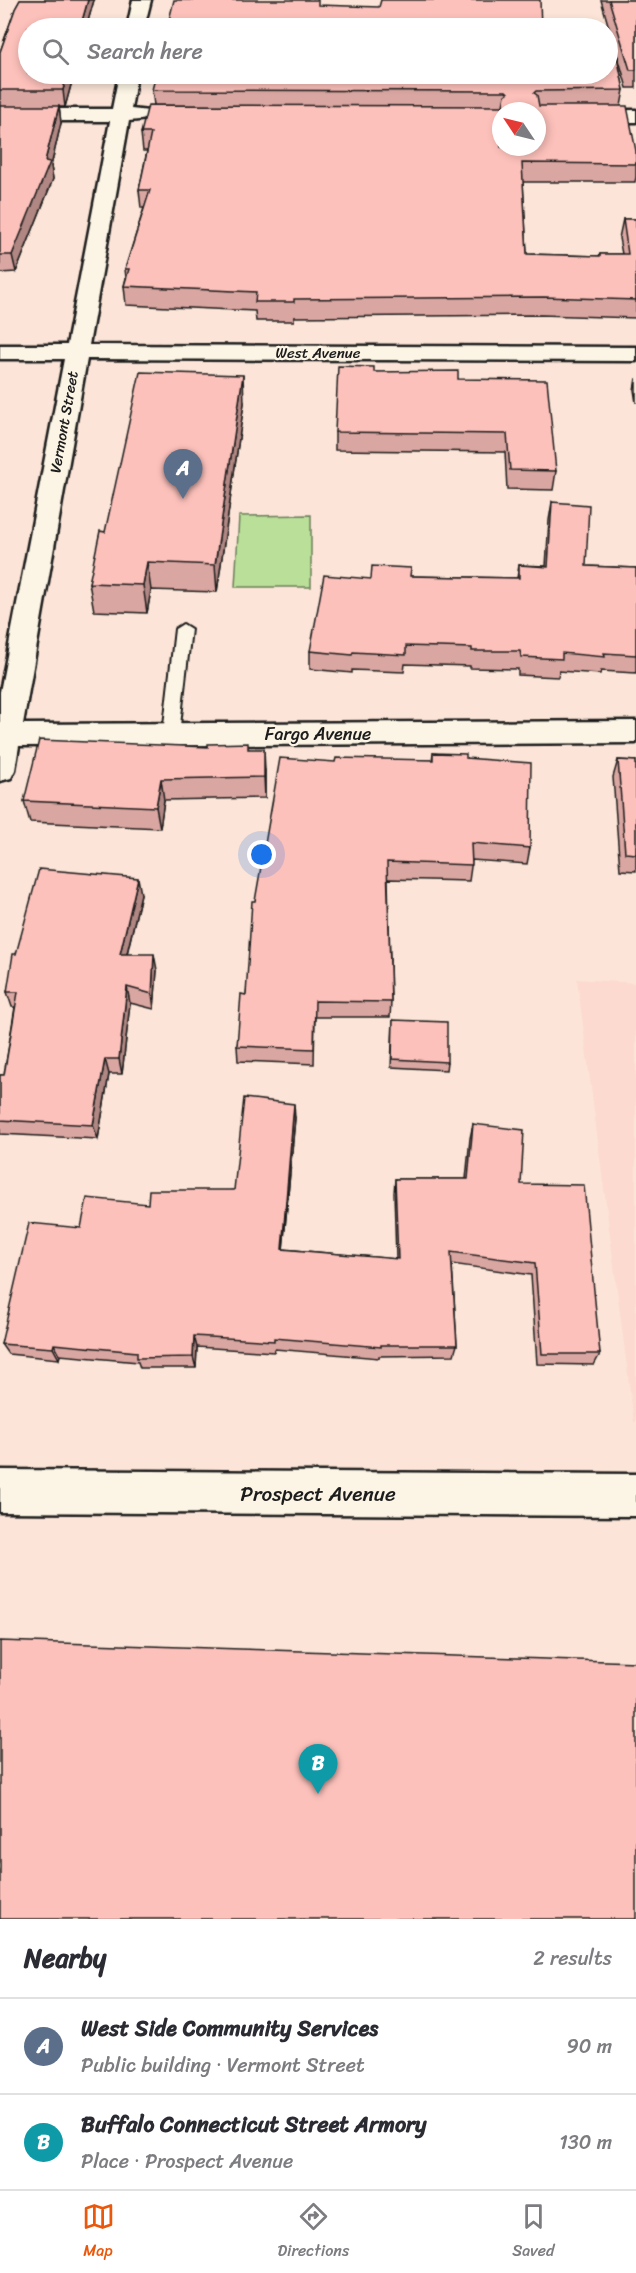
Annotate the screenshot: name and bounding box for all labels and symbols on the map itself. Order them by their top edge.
north arrow [492,102,546,156]
street label: West Avenue [276,340,361,366]
street label: Vermont Street [42,368,86,475]
pin: A [164,450,202,499]
street label: Fargo Avenue [265,718,371,750]
your location [247,840,276,869]
street label: Prospect Avenue [240,1475,396,1513]
pin: B [298,1744,338,1794]

